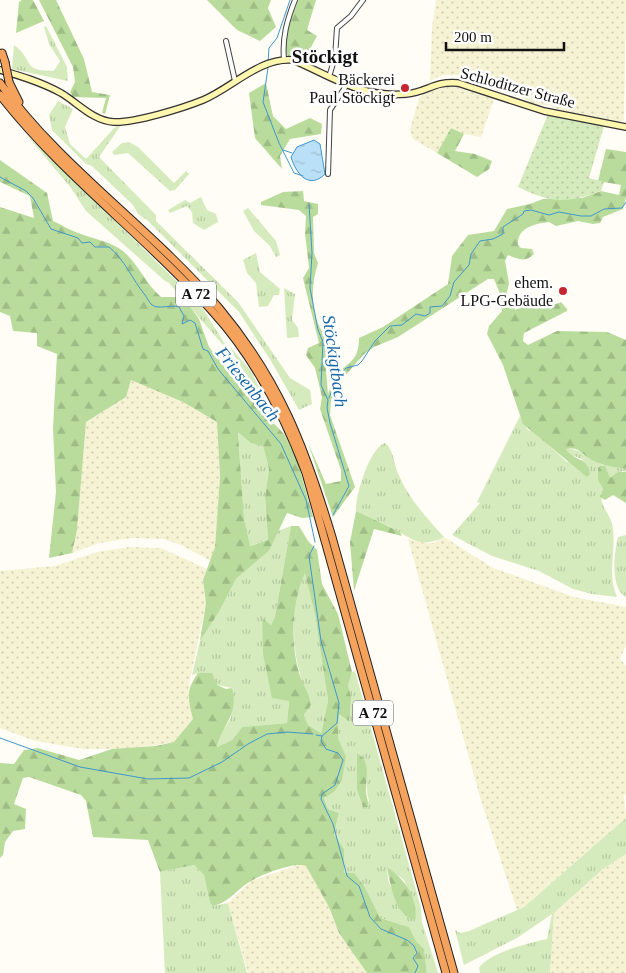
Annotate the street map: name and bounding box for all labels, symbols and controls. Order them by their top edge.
scale bar [446,20,564,52]
text: 200 m [454,29,492,45]
district label: Stöckigt [292,46,359,67]
street label: Schloditzer Straße [459,64,577,111]
place label: Bäckerei Paul Stöckigt [309,71,396,107]
marker: Bäckerei Paul Stöckigt [399,82,411,94]
place label: ehem. LPG-Gebäude [461,274,553,309]
road number: A 72 [176,282,216,306]
marker: ehem. LPG-Gebäude [557,285,569,297]
water label: Stöckigtbach [319,314,351,408]
water label: Friesenbach [211,342,284,425]
road number: A 72 [353,700,393,726]

